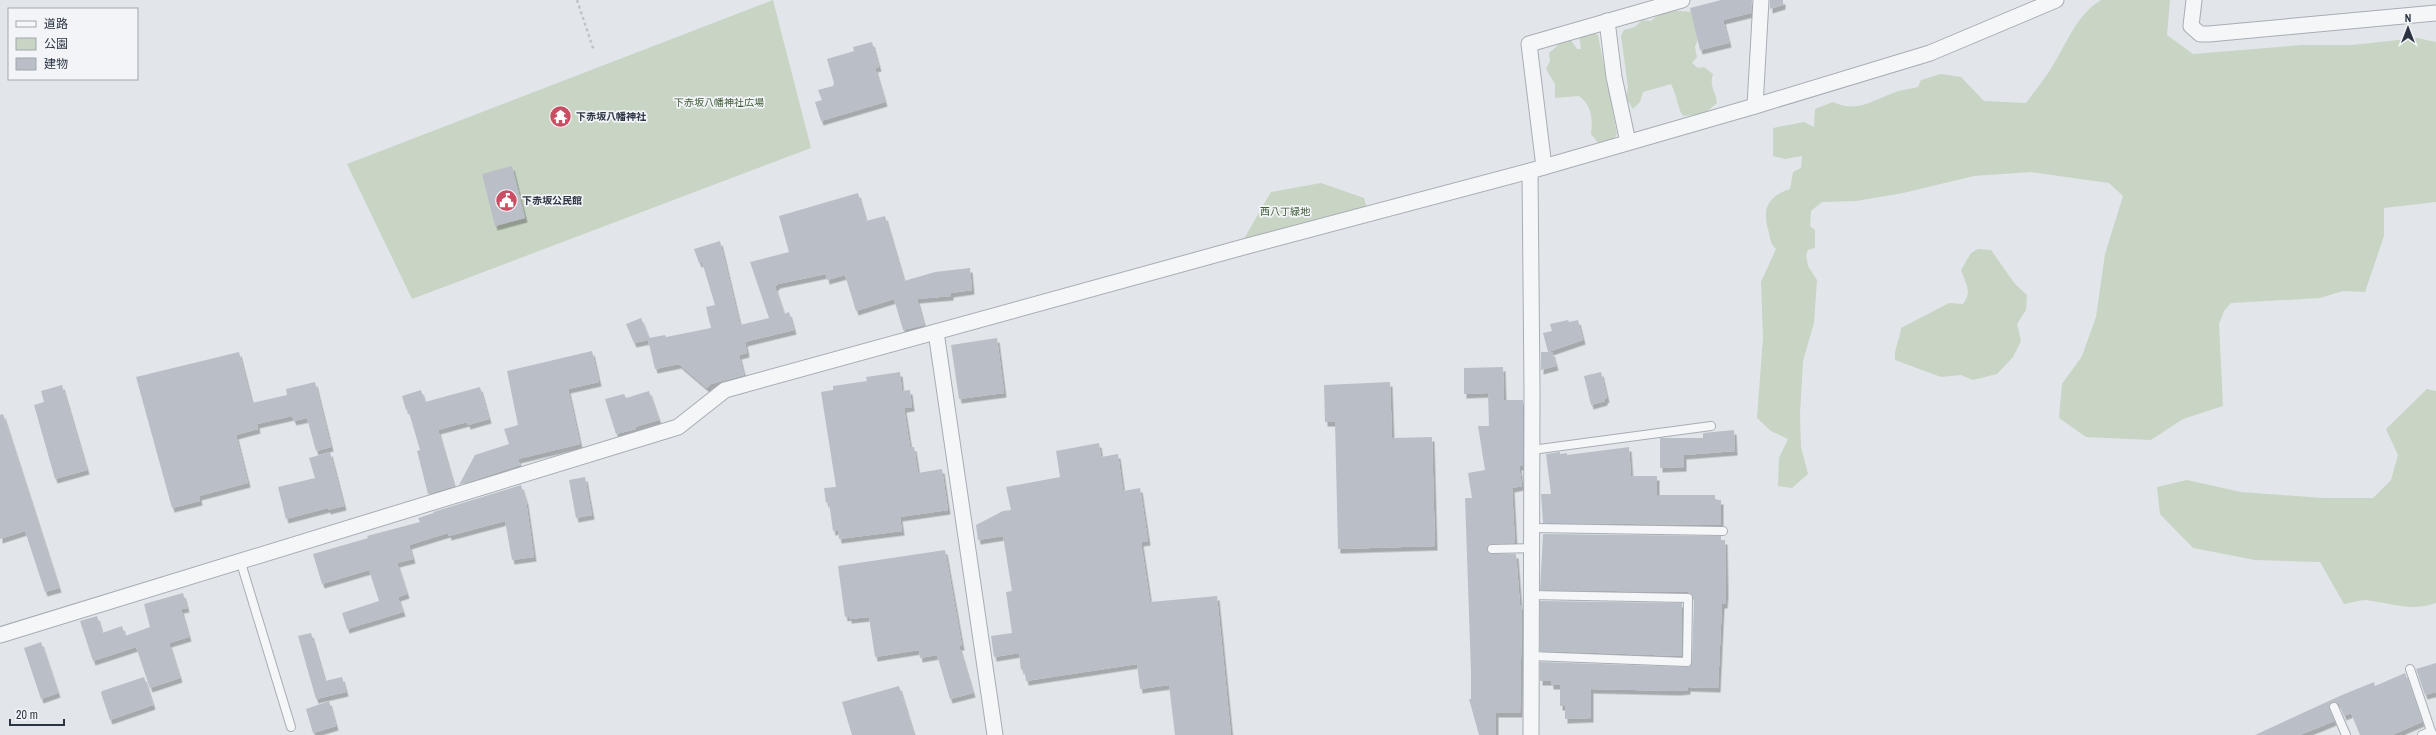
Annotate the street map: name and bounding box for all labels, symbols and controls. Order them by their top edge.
legend [8,8,138,80]
north arrow [2388,8,2428,48]
text: N [2405,11,2411,25]
text: 道路 [44,16,68,32]
text: 公園 [44,36,68,52]
text: 建物 [44,56,68,72]
park label: 下赤坂八幡神社広場 [674,96,764,109]
temple icon: 下赤坂八幡神社 [547,103,573,129]
place label: 下赤坂八幡神社 [576,110,647,123]
public building icon: 下赤坂公民館 [494,187,520,213]
place label: 下赤坂公民館 [522,194,582,207]
park label: 西八丁緑地 [1260,205,1311,218]
scale bar [10,701,64,727]
text: 20 m [16,707,38,723]

